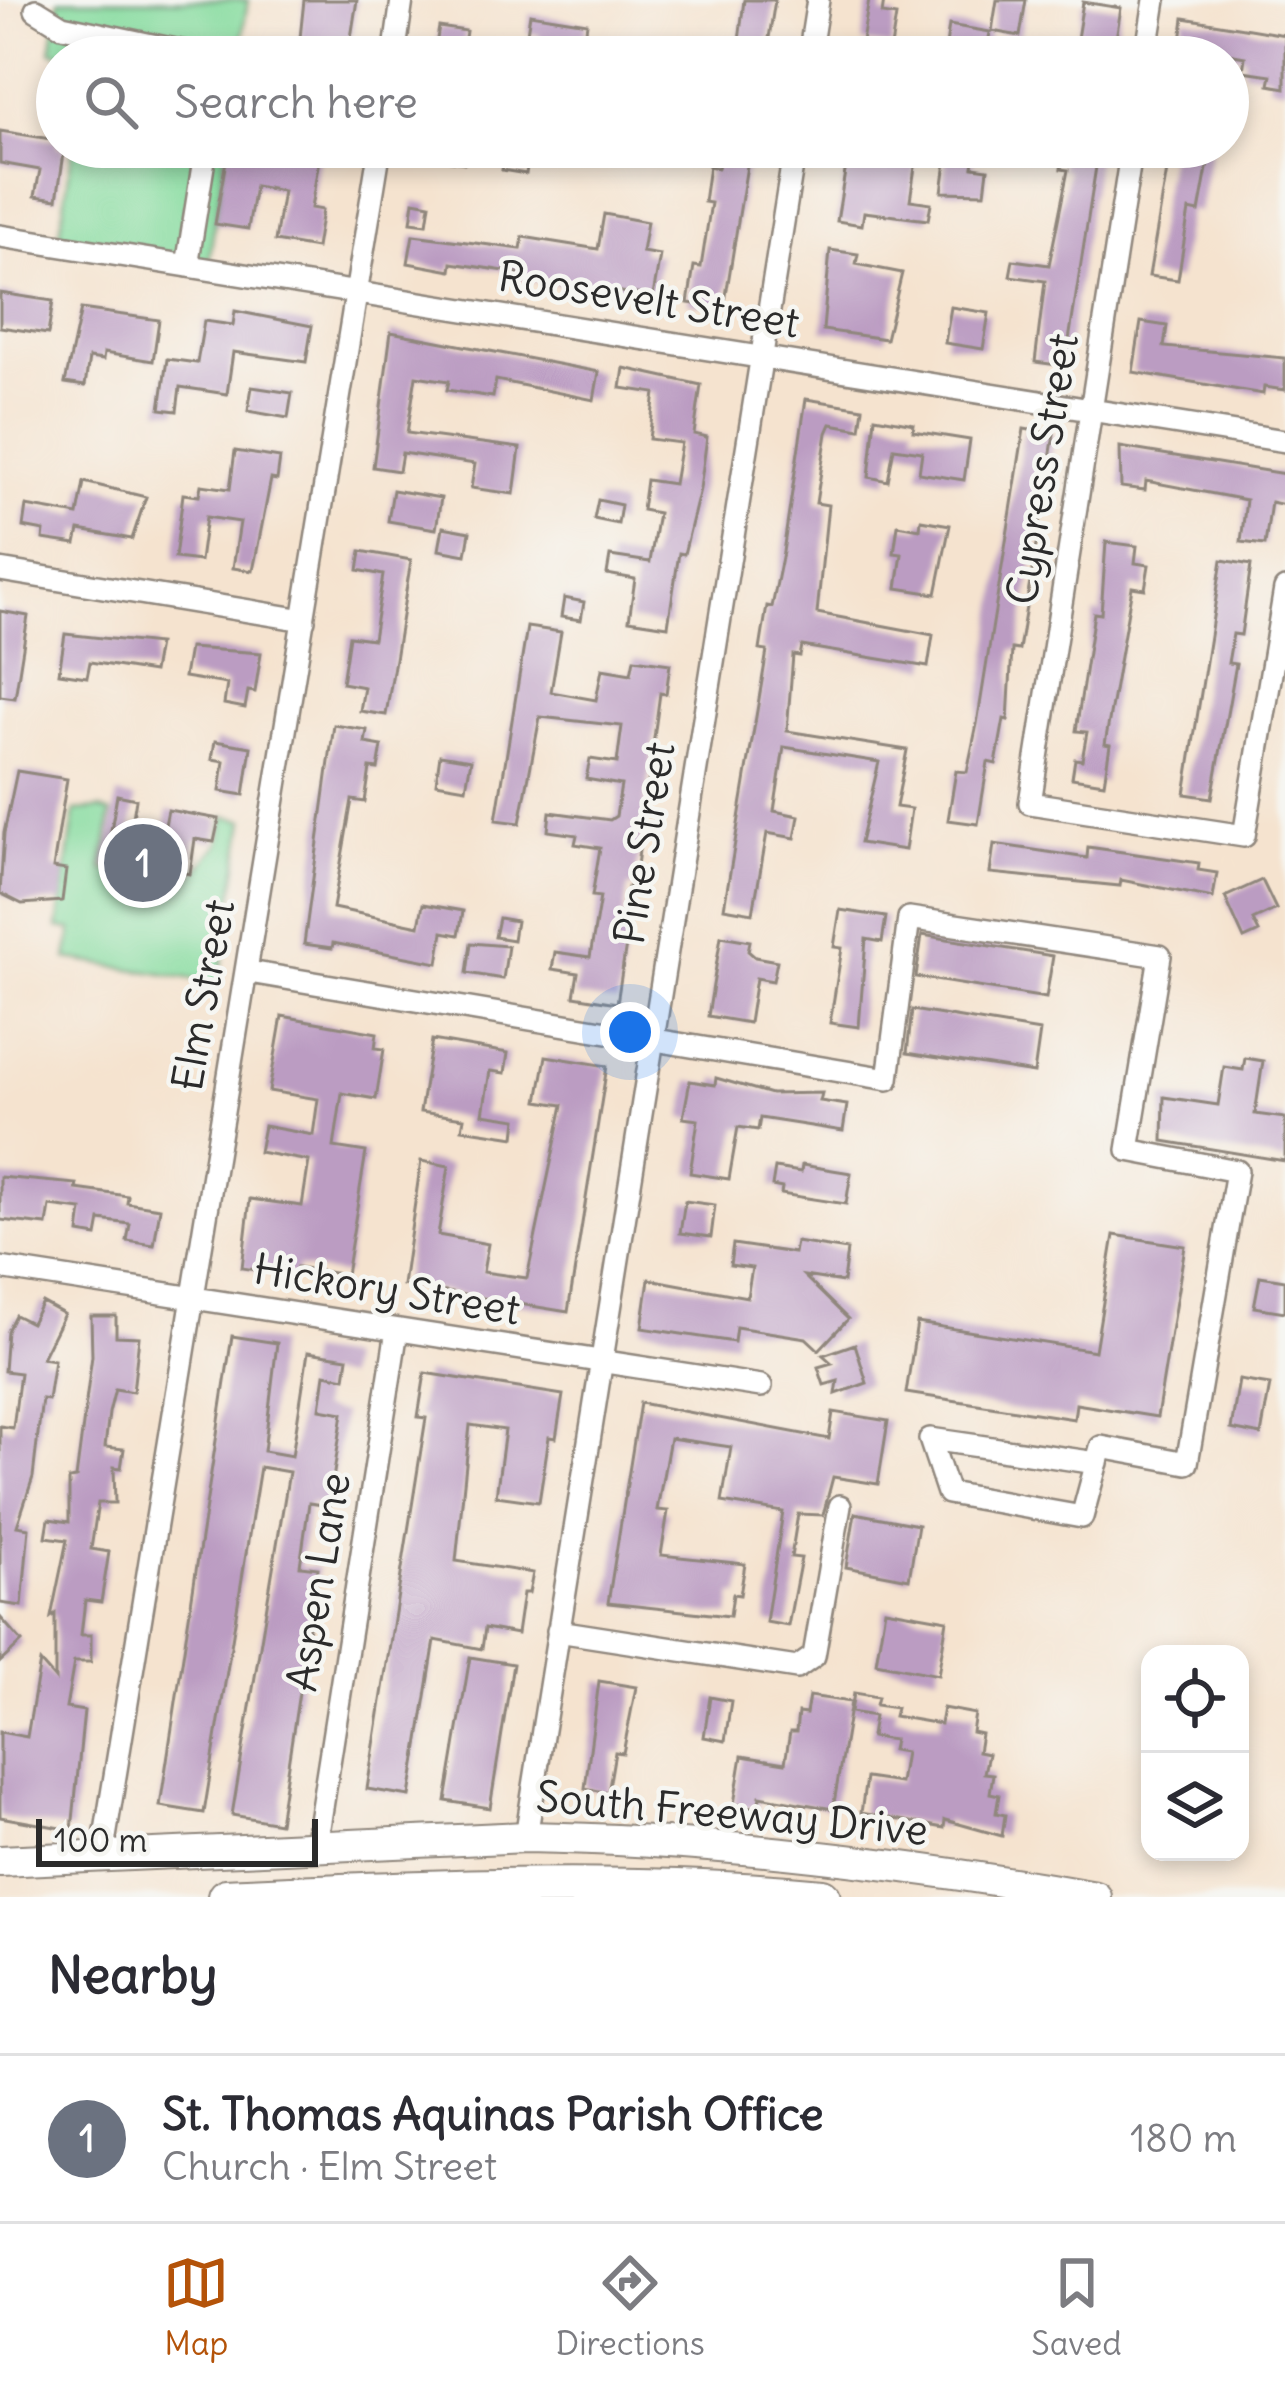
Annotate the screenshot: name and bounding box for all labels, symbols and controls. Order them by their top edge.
search box [36,36,1249,168]
icon: search [78,69,144,135]
text: Search here [174,74,418,130]
street label: Roosevelt Street [495,250,803,348]
street label: Cypress Street [995,330,1089,608]
street label: Pine Street [602,738,686,948]
pin: 1 [104,818,182,908]
street label: Elm Street [161,895,245,1095]
your location [600,1002,660,1062]
street label: Hickory Street [250,1242,524,1336]
street label: Aspen Lane [275,1469,361,1695]
map controls [1141,1645,1249,1861]
button: locate [1141,1645,1249,1753]
button: layers [1141,1753,1249,1861]
street label: South Freeway Drive [534,1770,930,1856]
scale bar [36,1813,318,1866]
text: 100 m [54,1819,147,1861]
text: Nearby [48,1943,217,2007]
text: St. Thomas Aquinas Parish Office [162,2086,824,2142]
text: 1 [79,2114,95,2163]
text: 180 m [1130,2114,1237,2163]
text: Church · Elm Street [162,2142,497,2191]
tab: Map [163,2250,229,2364]
tab: Directions [556,2250,705,2364]
tab: Saved [1031,2250,1122,2364]

